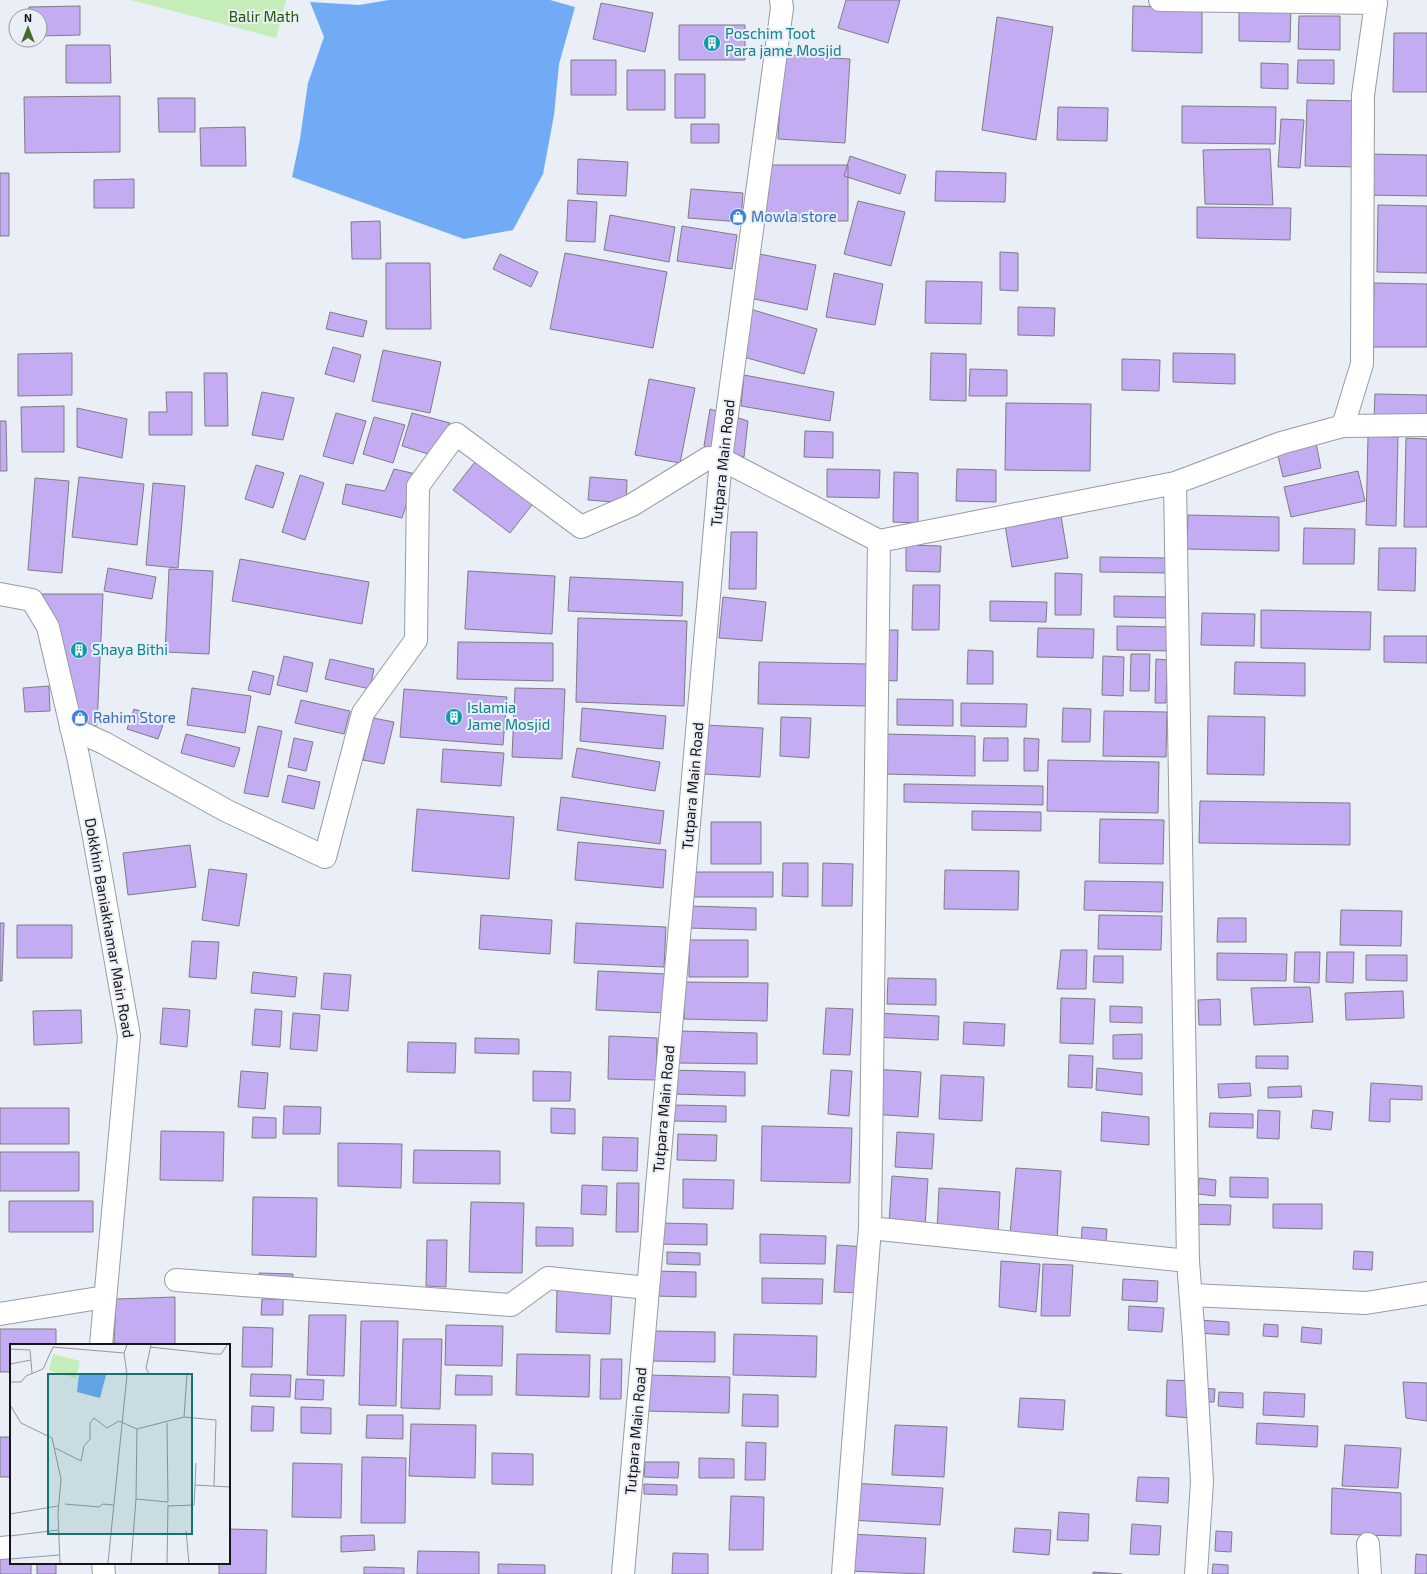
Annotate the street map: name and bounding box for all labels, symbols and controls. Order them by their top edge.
park label: Balir Math [229,7,299,25]
north arrow [8,8,48,48]
text: N [24,11,32,24]
place label: Poschim Toot Para jame Mosjid [725,24,842,60]
building icon: Poschim Toot Para jame Mosjid [702,33,722,53]
shop icon: Mowla store [728,207,748,227]
place label: Mowla store [751,207,837,225]
street label: Tutpara Main Road [706,398,738,527]
building icon: Shaya Bithi [69,640,89,660]
place label: Shaya Bithi [92,640,168,658]
place label: Islamia Jame Mosjid [467,698,550,734]
building icon: Islamia Jame Mosjid [444,707,464,727]
shop icon: Rahim Store [70,708,90,728]
place label: Rahim Store [93,708,176,726]
street label: Tutpara Main Road [677,721,707,850]
street label: Dokkhin Baniakhamar Main Road [82,816,138,1039]
street label: Tutpara Main Road [648,1044,678,1173]
inset map [10,1344,230,1564]
street label: Tutpara Main Road [620,1366,650,1495]

